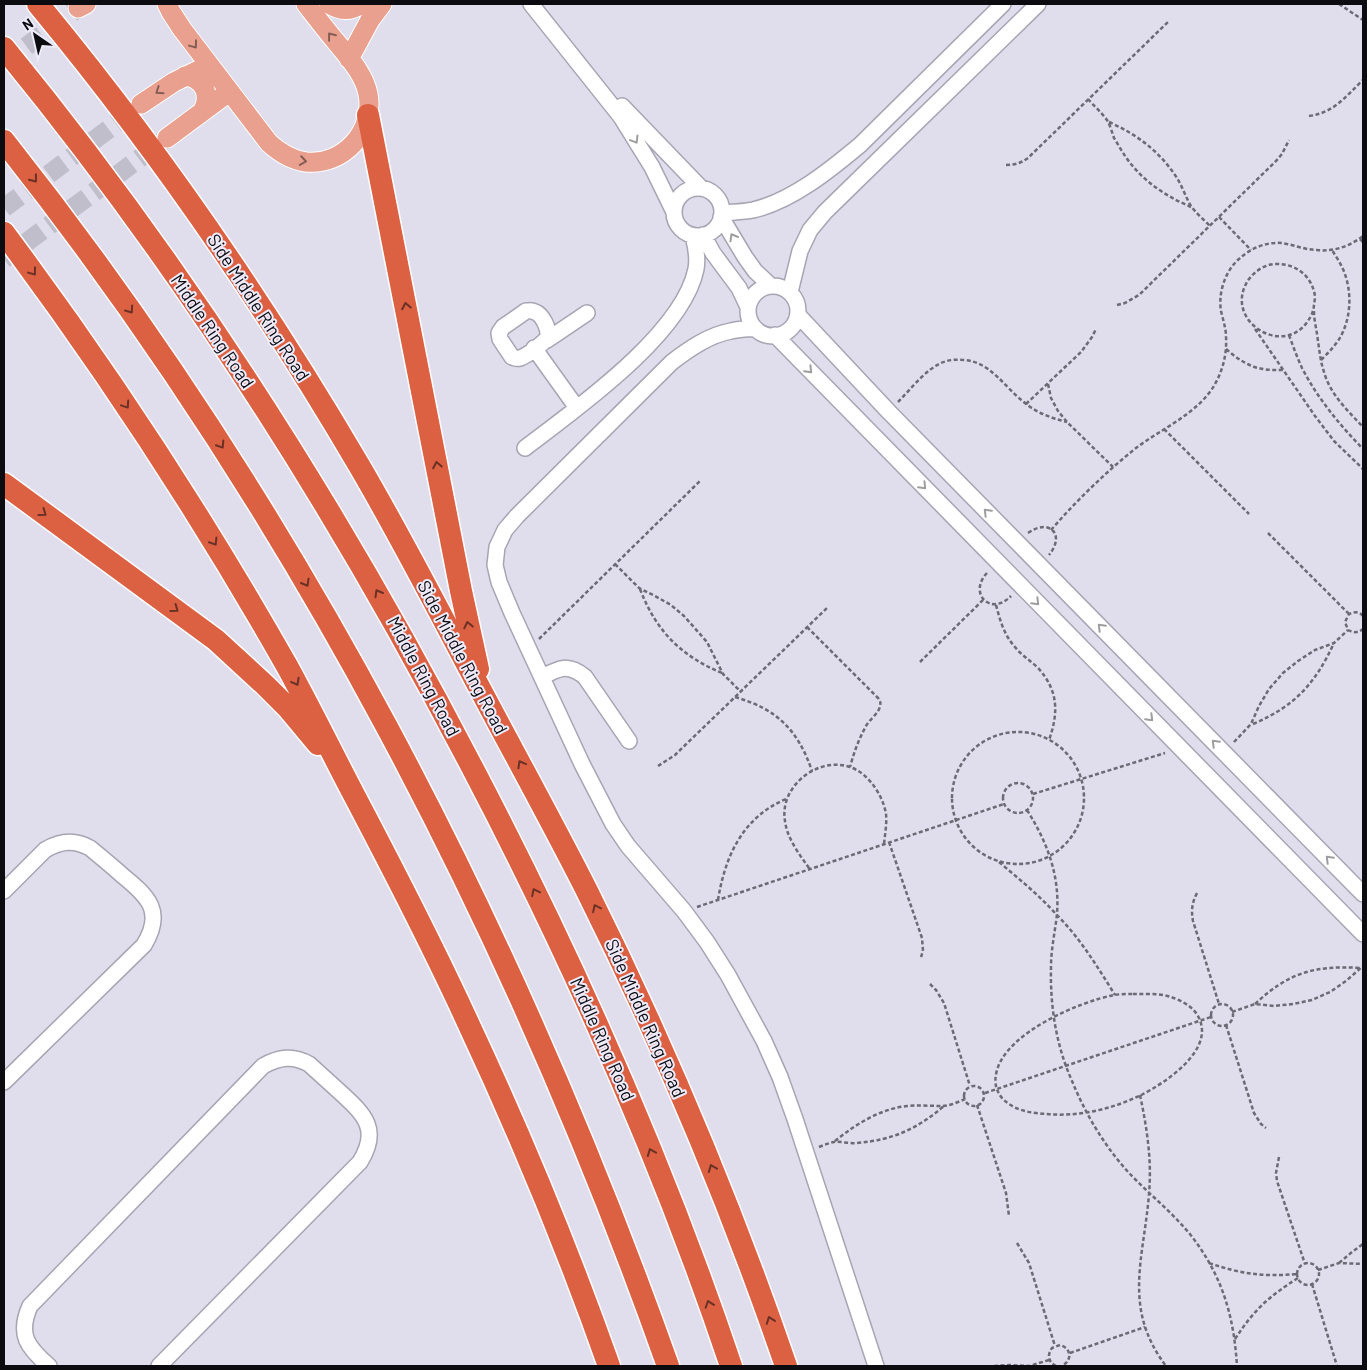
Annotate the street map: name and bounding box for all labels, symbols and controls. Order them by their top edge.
north arrow [10,10,60,60]
text: N [19,14,36,33]
one-way arrow [328,32,337,41]
one-way arrow [188,39,196,48]
one-way arrow [155,85,164,95]
one-way arrow [628,134,638,143]
one-way arrow [298,155,307,165]
one-way arrow [28,173,36,182]
street label: Side Middle Ring Road [203,229,315,385]
one-way arrow [729,234,739,243]
one-way arrow [27,266,36,276]
street label: Middle Ring Road [167,270,259,392]
one-way arrow [401,301,411,310]
one-way arrow [124,304,133,314]
one-way arrow [803,364,812,373]
one-way arrow [120,399,129,408]
one-way arrow [215,439,224,448]
one-way arrow [432,461,443,470]
one-way arrow [917,481,926,490]
one-way arrow [37,507,47,516]
one-way arrow [984,508,993,517]
one-way arrow [207,536,217,545]
street label: Side Middle Ring Road [413,576,513,738]
one-way arrow [300,578,310,587]
one-way arrow [375,590,385,599]
one-way arrow [1031,597,1040,606]
one-way arrow [169,602,178,612]
street label: Middle Ring Road [383,612,465,740]
one-way arrow [463,620,474,629]
one-way arrow [1098,624,1107,633]
one-way arrow [289,677,299,686]
one-way arrow [1145,713,1154,722]
one-way arrow [1212,740,1221,749]
one-way arrow [517,760,527,769]
one-way arrow [1326,856,1335,865]
one-way arrow [531,888,542,897]
one-way arrow [591,904,602,913]
street label: Side Middle Ring Road [601,936,691,1100]
street label: Middle Ring Road [566,974,640,1104]
one-way arrow [647,1148,658,1157]
one-way arrow [708,1164,718,1173]
one-way arrow [705,1300,715,1309]
one-way arrow [766,1316,776,1325]

